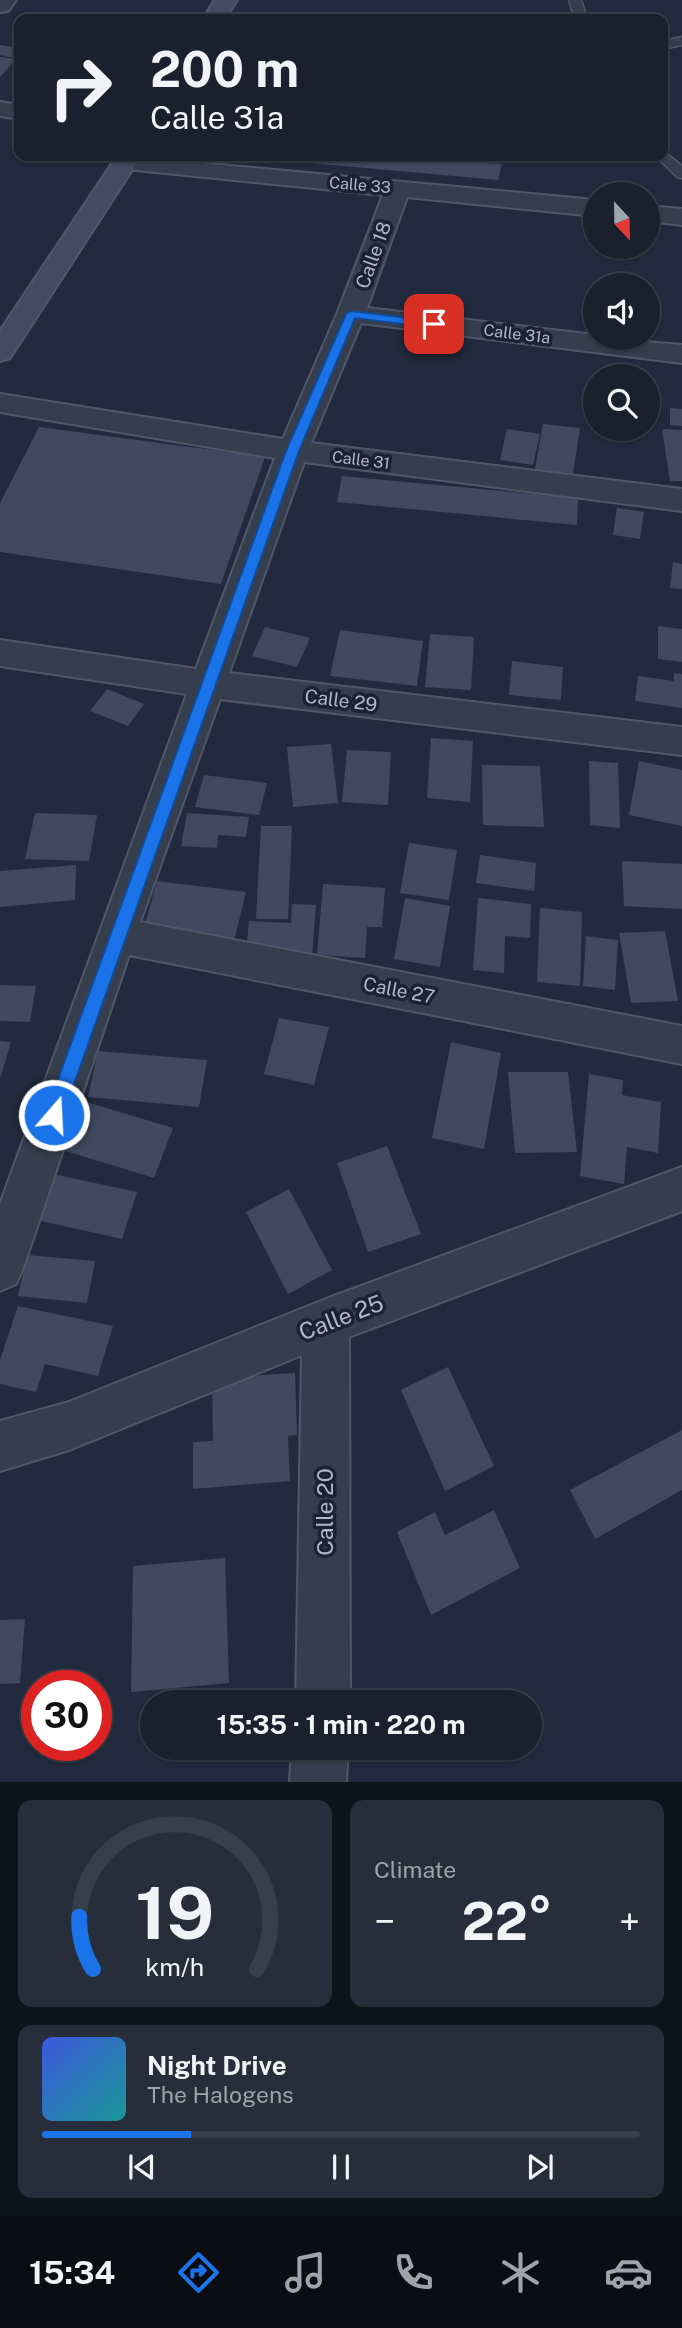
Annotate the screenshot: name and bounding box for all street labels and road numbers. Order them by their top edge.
street label: Calle 33 [328,173,392,197]
street label: Calle 18 [351,219,395,291]
street label: Calle 31a [483,320,551,348]
street label: Calle 31 [331,447,391,473]
street label: Calle 29 [304,685,378,715]
street label: Calle 27 [361,972,437,1008]
street label: Calle 25 [295,1289,387,1345]
street label: Calle 20 [311,1468,338,1556]

